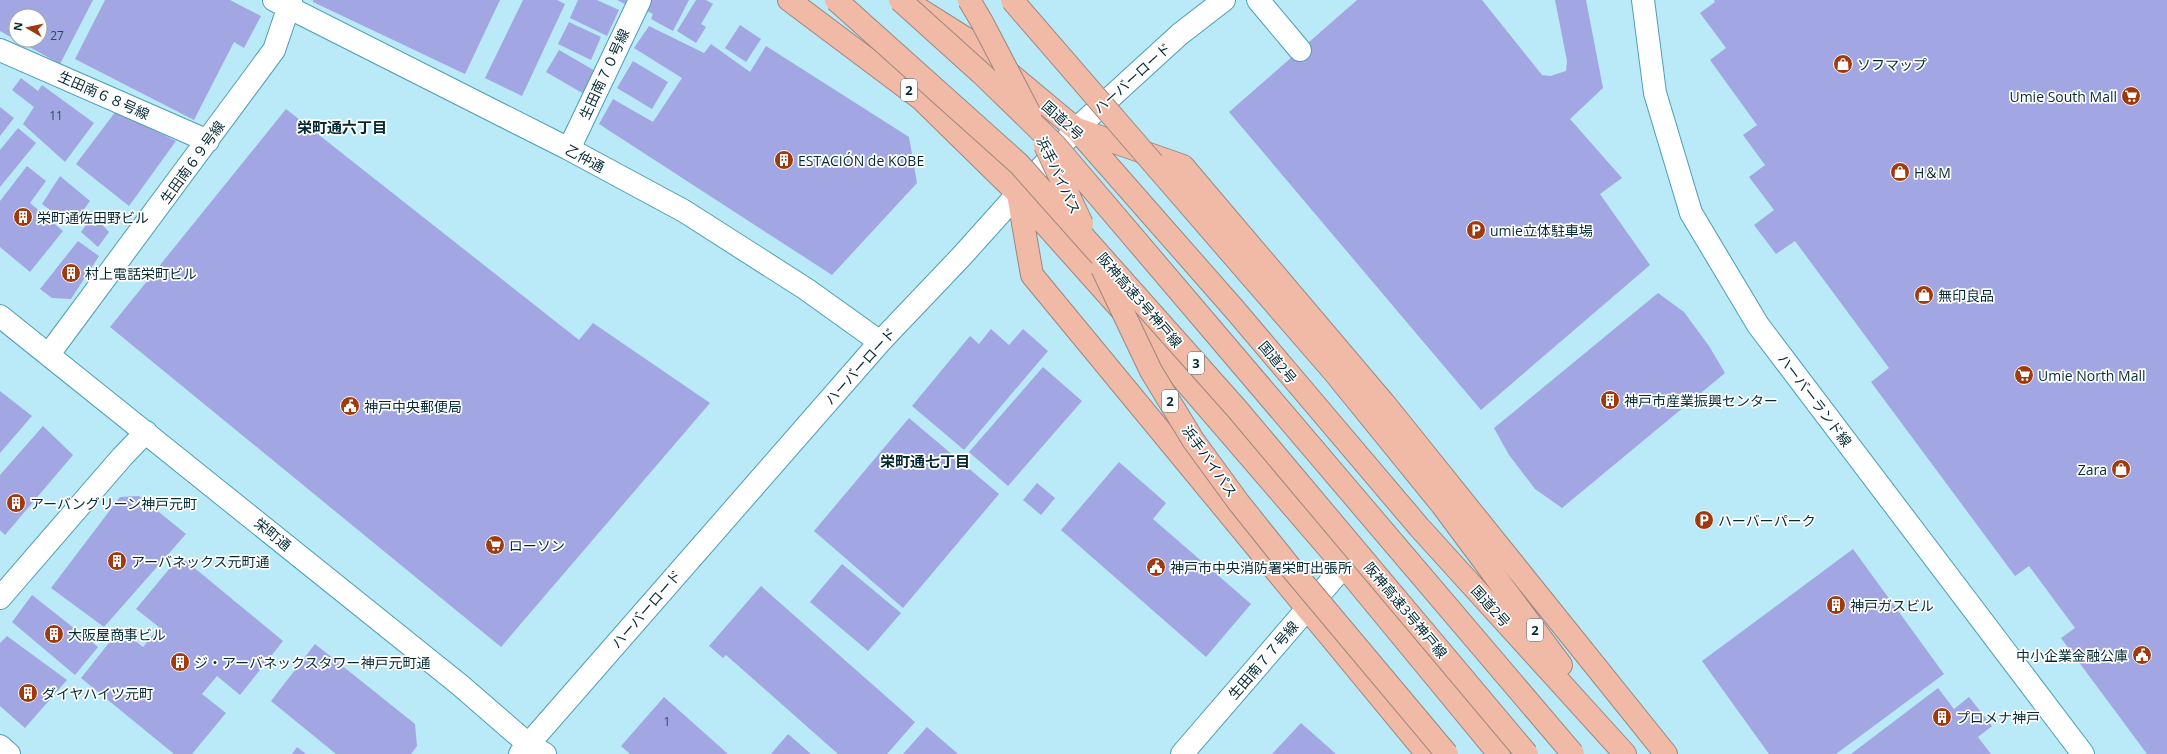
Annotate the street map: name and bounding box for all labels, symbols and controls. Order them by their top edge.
north arrow [8,8,48,48]
text: N [10,21,26,32]
street label: 生田南７０号線 [575,26,633,122]
house number: 27 [50,27,64,44]
street label: ハーバーロード [1089,38,1175,118]
shop icon: ソフマップ [1832,53,1854,75]
place label: ソフマップ [1857,55,1927,74]
street label: 生田南６８号線 [55,66,153,124]
road number: 2 [901,79,917,101]
supermarket icon: Umie South Mall [2120,85,2142,107]
place label: Umie South Mall [2009,87,2117,106]
street label: 国道2号 [1038,96,1088,144]
house number: 11 [49,107,63,124]
street label: 生田南６９号線 [156,117,228,207]
district label: 栄町通六丁目 [297,117,387,137]
street label: 浜手バイパス [1033,133,1085,217]
street label: 乙仲通 [562,140,608,176]
building icon: ESTACIÓN de KOBE [773,149,795,171]
place label: ESTACIÓN de KOBE [798,151,924,170]
shop icon: H＆M [1889,161,1911,183]
place label: H＆M [1914,163,1951,182]
building icon: 栄町通佐田野ビル [12,206,34,228]
place label: 栄町通佐田野ビル [37,208,149,227]
parking icon: umie立体駐車場 [1465,219,1487,241]
place label: umie立体駐車場 [1490,221,1593,240]
street label: 阪神高速3号神戸線 [1093,248,1187,352]
building icon: 村上電話栄町ビル [60,262,82,284]
place label: 村上電話栄町ビル [85,264,197,283]
shop icon: 無印良品 [1913,284,1935,306]
place label: 無印良品 [1938,286,1994,305]
street label: ハーバーロード [820,323,900,409]
street label: 国道2号 [1255,337,1301,387]
street label: ハーバーランド線 [1774,350,1856,450]
road number: 3 [1188,352,1204,374]
supermarket icon: Umie North Mall [2013,364,2035,386]
place label: Umie North Mall [2038,366,2146,385]
building icon: 神戸市産業振興センター [1599,389,1621,411]
road number: 2 [1162,390,1178,412]
place label: 神戸市産業振興センター [1624,391,1778,410]
public building icon: 神戸中央郵便局 [339,395,361,417]
place label: 神戸中央郵便局 [364,397,462,416]
street label: 浜手バイパス [1178,421,1242,501]
district label: 栄町通七丁目 [880,451,970,471]
shop icon: Zara [2110,458,2132,480]
place label: Zara [2078,460,2107,479]
building icon: アーバングリーン神戸元町 [5,492,27,514]
place label: アーバングリーン神戸元町 [30,494,197,513]
parking icon: ハーバーパーク [1693,509,1715,531]
place label: ハーバーパーク [1718,511,1816,530]
street label: 栄町通 [251,513,295,555]
supermarket icon: ローソン [484,534,506,556]
place label: ローソン [509,536,565,555]
building icon: アーバネックス元町通 [106,550,128,572]
place label: アーバネックス元町通 [131,552,270,571]
public building icon: 神戸市中央消防署栄町出張所 [1145,556,1167,578]
place label: 神戸市中央消防署栄町出張所 [1170,558,1352,577]
street label: 阪神高速3号神戸線 [1360,558,1452,662]
street label: ハーバーロード [607,566,685,652]
street label: 国道2号 [1467,581,1515,631]
building icon: 神戸ガスビル [1825,594,1847,616]
place label: 神戸ガスビル [1850,596,1934,615]
street label: 生田南７７号線 [1224,617,1302,703]
road number: 2 [1527,619,1543,641]
building icon: 大阪屋商事ビル [43,623,65,645]
place label: 大阪屋商事ビル [68,625,166,644]
public building icon: 中小企業金融公庫 [2131,644,2153,666]
place label: 中小企業金融公庫 [2016,646,2128,665]
building icon: ジ・アーバネックスタワー神戸元町通 [169,651,191,673]
place label: ジ・アーバネックスタワー神戸元町通 [194,653,431,672]
building icon: ダイヤハイツ元町 [17,682,39,704]
place label: ダイヤハイツ元町 [42,684,153,703]
building icon: プロメナ神戸 [1931,706,1953,728]
place label: プロメナ神戸 [1956,708,2040,727]
house number: 1 [664,713,670,730]

